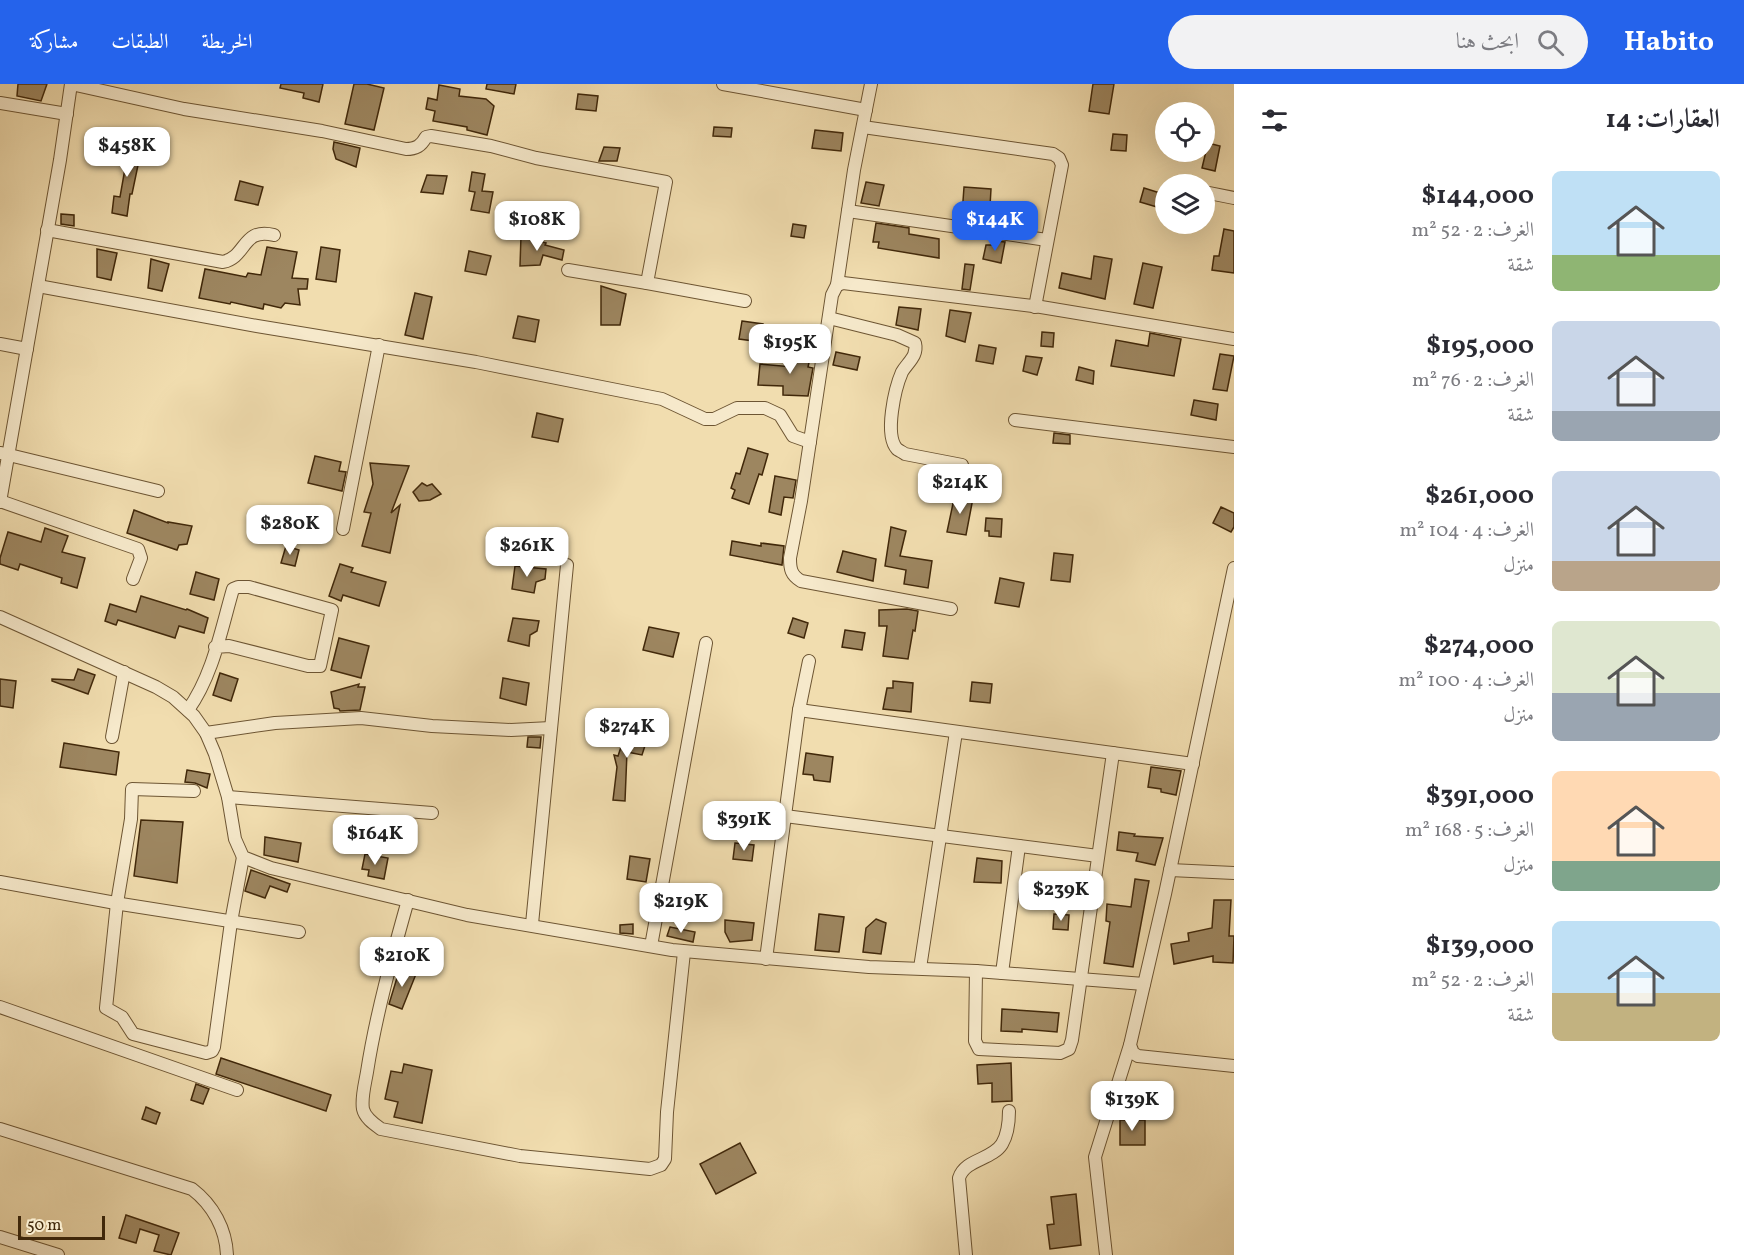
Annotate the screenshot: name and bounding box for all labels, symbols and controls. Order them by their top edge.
search box [1168,15,1588,69]
text: Habito [1624,23,1714,62]
icon: search [1534,26,1567,59]
text: ابحث هنا [1456,27,1519,58]
text: مشاركة [30,28,78,57]
text: الطبقات [111,28,168,57]
text: الخريطة [201,28,253,57]
map controls [1155,102,1215,234]
button: locate [1155,102,1215,162]
text: العقارات: 14 [1606,102,1720,138]
icon: filters [1258,104,1291,137]
pin: $458K [85,127,169,178]
text: $458K [98,132,156,160]
button: layers [1155,174,1215,234]
text: $144,000 [1421,178,1534,214]
icon: home [1600,195,1672,267]
pin: $108K [495,201,579,252]
pin: $144K [953,201,1037,252]
text: $108K [509,206,565,234]
text: $144K [966,206,1024,234]
text: الغرف: 2 · 52 m² [1411,217,1534,245]
text: شقة [1508,252,1534,280]
pin: $195K [748,324,832,375]
text: $195,000 [1426,328,1534,364]
text: $195K [763,329,817,357]
icon: home [1600,345,1672,417]
text: الغرف: 2 · 76 m² [1412,367,1534,395]
text: شقة [1508,402,1534,430]
pin: $214K [918,464,1002,515]
text: $214K [932,469,988,497]
text: $261,000 [1425,478,1534,514]
icon: home [1600,495,1672,567]
pin: $280K [248,505,332,556]
text: $280K [260,510,320,538]
text: الغرف: 4 · 104 m² [1399,517,1534,545]
pin: $261K [485,527,569,578]
text: $261K [499,532,555,560]
text: منزل [1503,552,1534,580]
text: $274,000 [1424,628,1534,664]
icon: home [1600,645,1672,717]
text: الغرف: 4 · 100 m² [1398,667,1534,695]
text: منزل [1503,702,1534,730]
pin: $274K [585,708,669,759]
text: $274K [599,713,655,741]
text: $391,000 [1426,778,1534,814]
icon: home [1600,795,1672,867]
pin: $391K [702,801,786,852]
text: $391K [717,806,771,834]
pin: $164K [333,815,417,866]
text: الغرف: 5 · 168 m² [1405,817,1534,845]
text: $164K [347,820,403,848]
text: منزل [1503,852,1534,880]
pin: $239K [1019,871,1103,922]
text: $239K [1033,876,1089,904]
pin: $219K [639,883,723,934]
text: $219K [653,888,709,916]
text: $139,000 [1426,928,1534,964]
pin: $210K [360,937,444,988]
text: $210K [374,942,430,970]
icon: home [1600,945,1672,1017]
text: الغرف: 2 · 52 m² [1411,967,1534,995]
text: شقة [1508,1002,1534,1030]
pin: $139K [1090,1081,1174,1132]
text: $139K [1105,1086,1159,1114]
scale bar [18,1213,105,1240]
text: 50 m [27,1215,61,1237]

